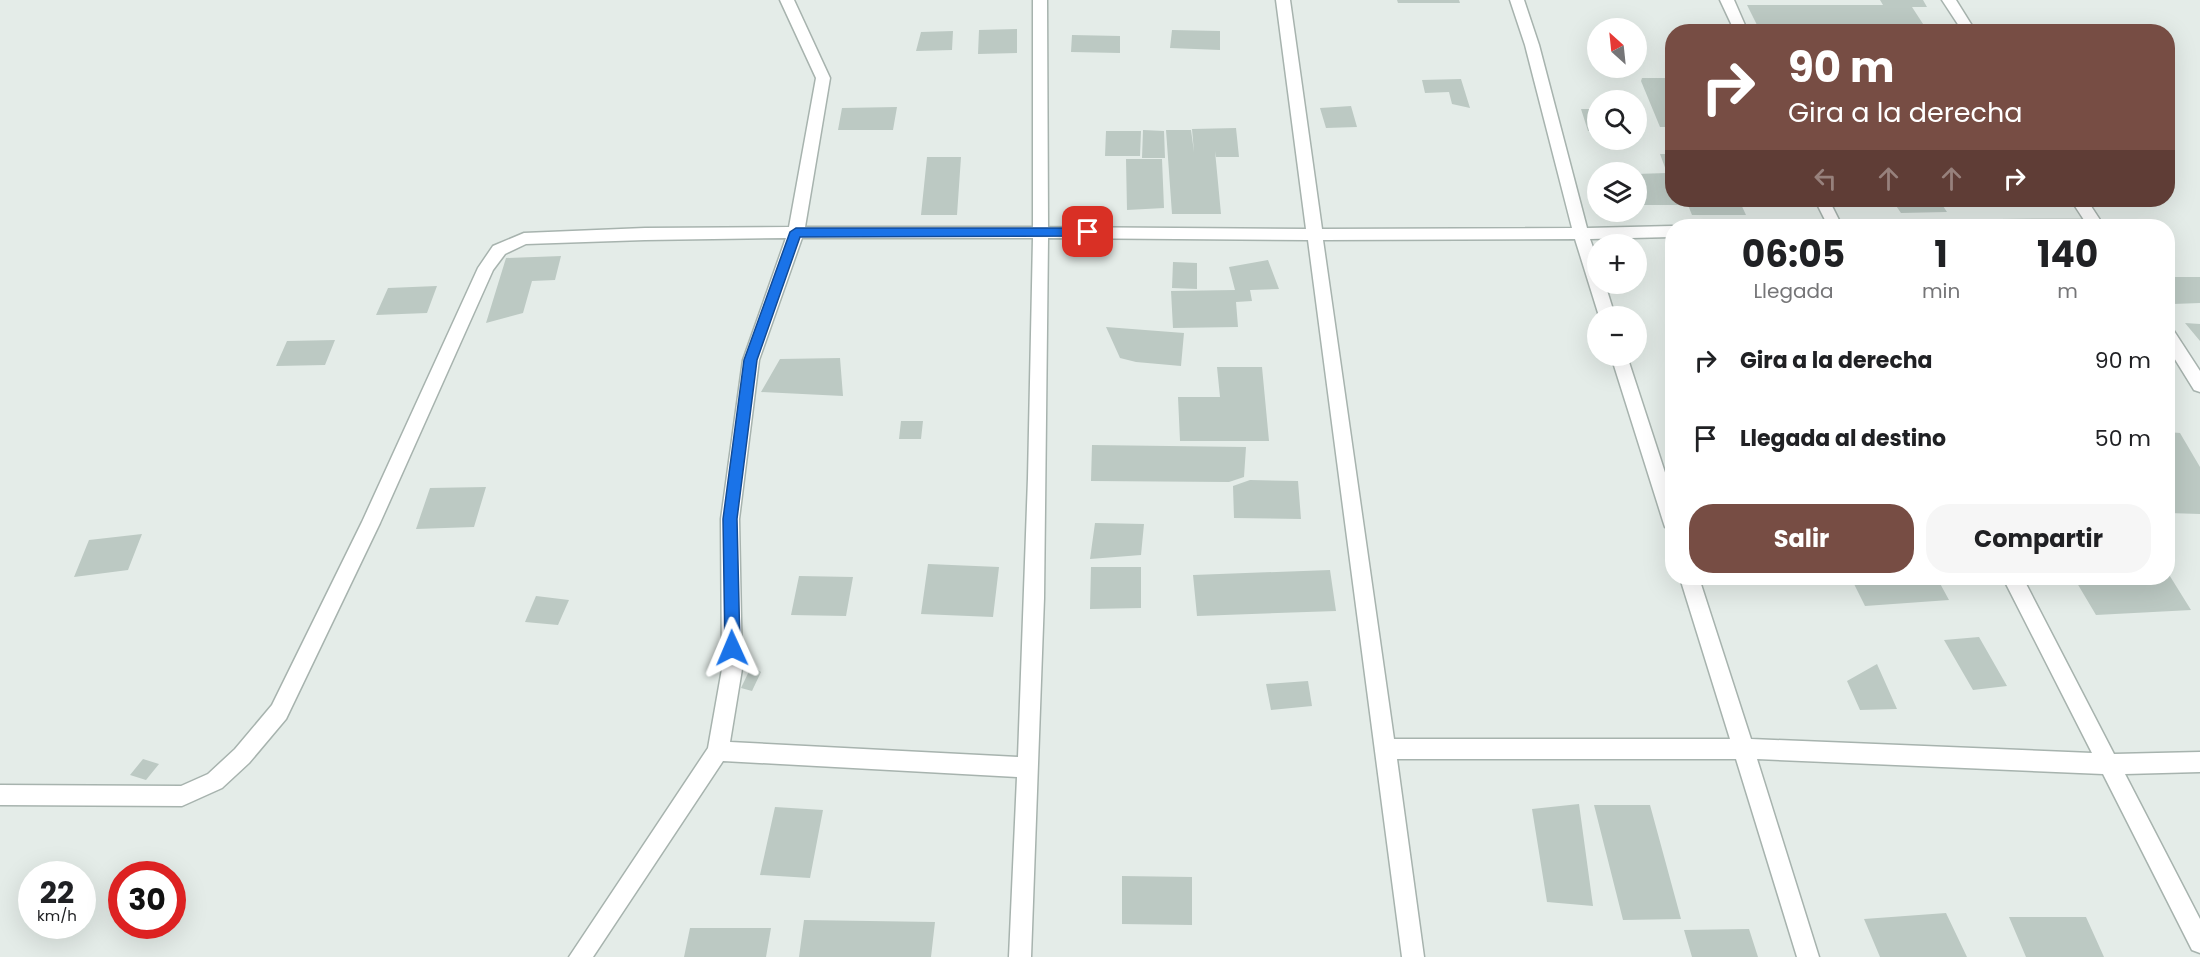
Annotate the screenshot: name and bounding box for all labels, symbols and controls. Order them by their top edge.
north arrow [1587,18,1647,78]
map controls [1587,18,1647,366]
text: 90 m [1788,38,1895,97]
icon: right [1689,48,1767,126]
button: search [1587,90,1647,150]
text: Gira a la derecha [1788,94,2022,131]
button: layers [1587,162,1647,222]
icon: left [1809,162,1842,195]
icon: ahead [1872,162,1905,195]
icon: ahead [1935,162,1968,195]
icon: right [1998,162,2031,195]
pin [1062,206,1113,257]
icon: arrive [1071,215,1104,248]
text: 06:05 [1742,229,1845,280]
text: 1 [1934,229,1948,280]
text: 140 [2037,229,2098,280]
button: + [1587,234,1647,294]
text: Llegada [1753,277,1833,305]
text: min [1922,277,1960,305]
text: m [2057,277,2078,305]
button: − [1587,306,1647,366]
icon: right [1689,344,1722,377]
text: Gira a la derecha [1740,345,1933,376]
text: 90 m [2095,345,2151,376]
icon: arrive [1689,422,1722,455]
text: Llegada al destino [1740,423,1946,454]
text: 50 m [2095,423,2151,454]
button: Salir [1689,504,1914,573]
button: Compartir [1926,504,2151,573]
position arrow [700,616,764,680]
speed limit sign: 30 [108,861,186,939]
text: 22 [40,871,74,914]
text: km/h [37,905,77,926]

